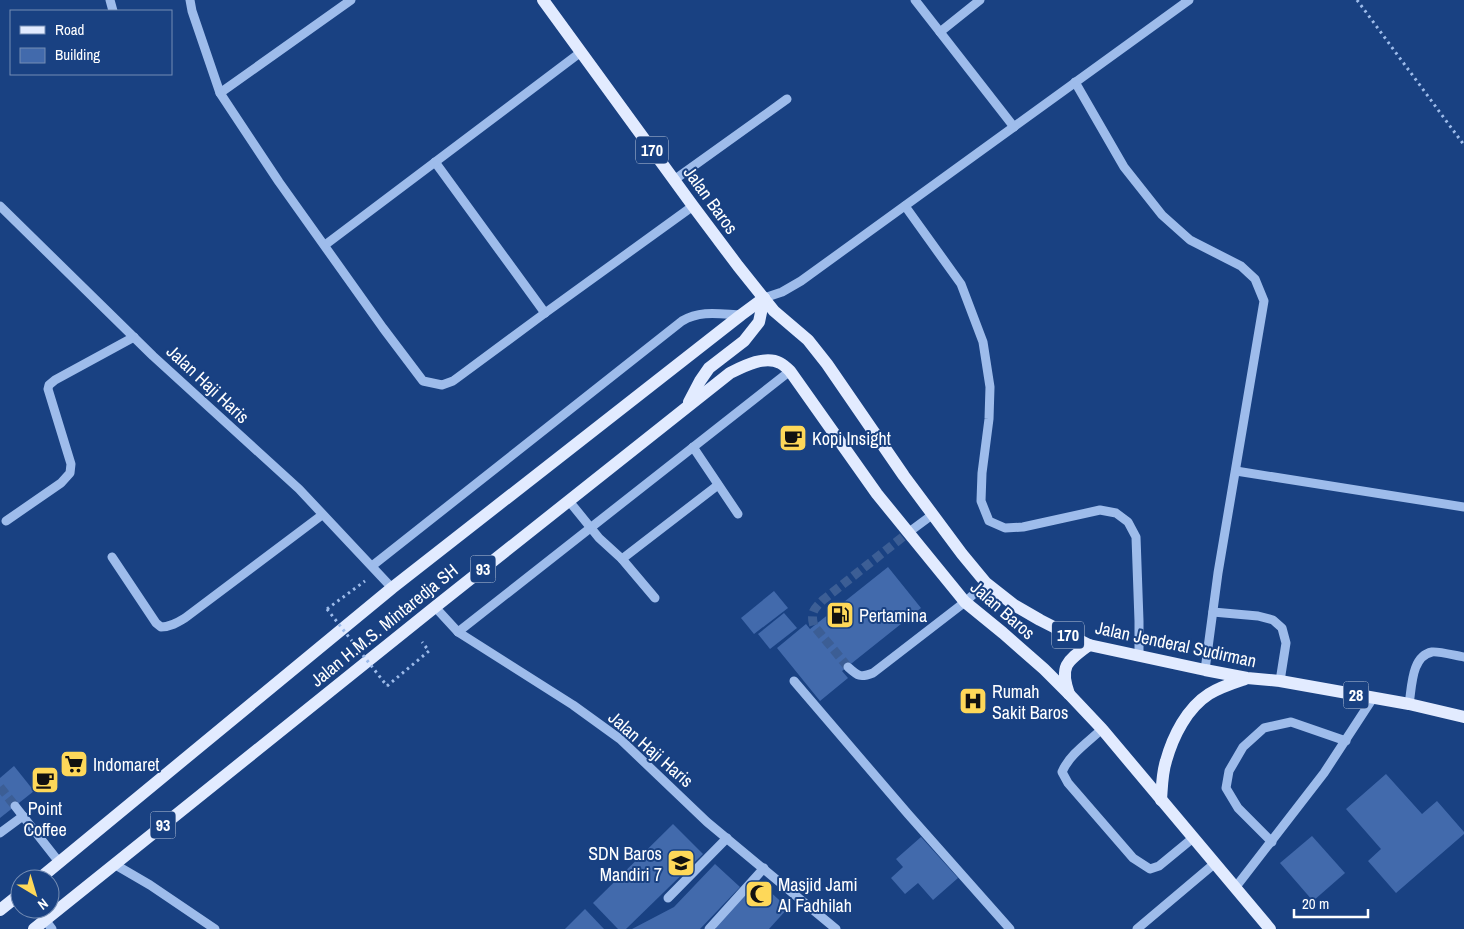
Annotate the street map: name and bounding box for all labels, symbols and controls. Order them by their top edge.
legend [10,10,172,75]
text: Road [55,19,84,40]
text: Building [55,44,100,65]
road number: 170 [636,136,668,164]
street label: Jalan Baros [678,161,744,239]
street label: Jalan Haji Haris [161,339,255,429]
cafe icon: Kopi Insight [778,423,808,453]
place label: Kopi Insight [812,426,891,451]
road number: 93 [470,556,496,582]
street label: Jalan H.M.S. Mintaredja SH [305,558,463,692]
street label: Jalan Baros [965,575,1041,645]
fuel station icon: Pertamina [825,600,855,630]
place label: Pertamina [859,603,927,628]
street label: Jalan Jenderal Sudirman [1093,615,1259,673]
road number: 170 [1052,622,1084,648]
place label: Rumah Sakit Baros [992,679,1068,725]
road number: 28 [1344,682,1368,708]
hospital icon: Rumah Sakit Baros [958,686,988,716]
street label: Jalan Haji Haris [603,705,699,793]
supermarket icon: Indomaret [59,749,89,779]
place label: Indomaret [93,752,159,777]
cafe icon: Point Coffee [30,765,60,795]
place label: Point Coffee [23,796,67,842]
road number: 93 [150,812,176,838]
place label: SDN Baros Mandiri 7 [588,841,662,887]
school or university icon: SDN Baros Mandiri 7 [666,848,696,878]
north arrow [10,869,60,919]
place label: Masjid Jami Al Fadhilah [777,872,858,918]
mosque icon: Masjid Jami Al Fadhilah [744,879,774,909]
scale bar [1294,886,1368,918]
text: 20 m [1302,893,1329,914]
text: N [34,895,52,914]

